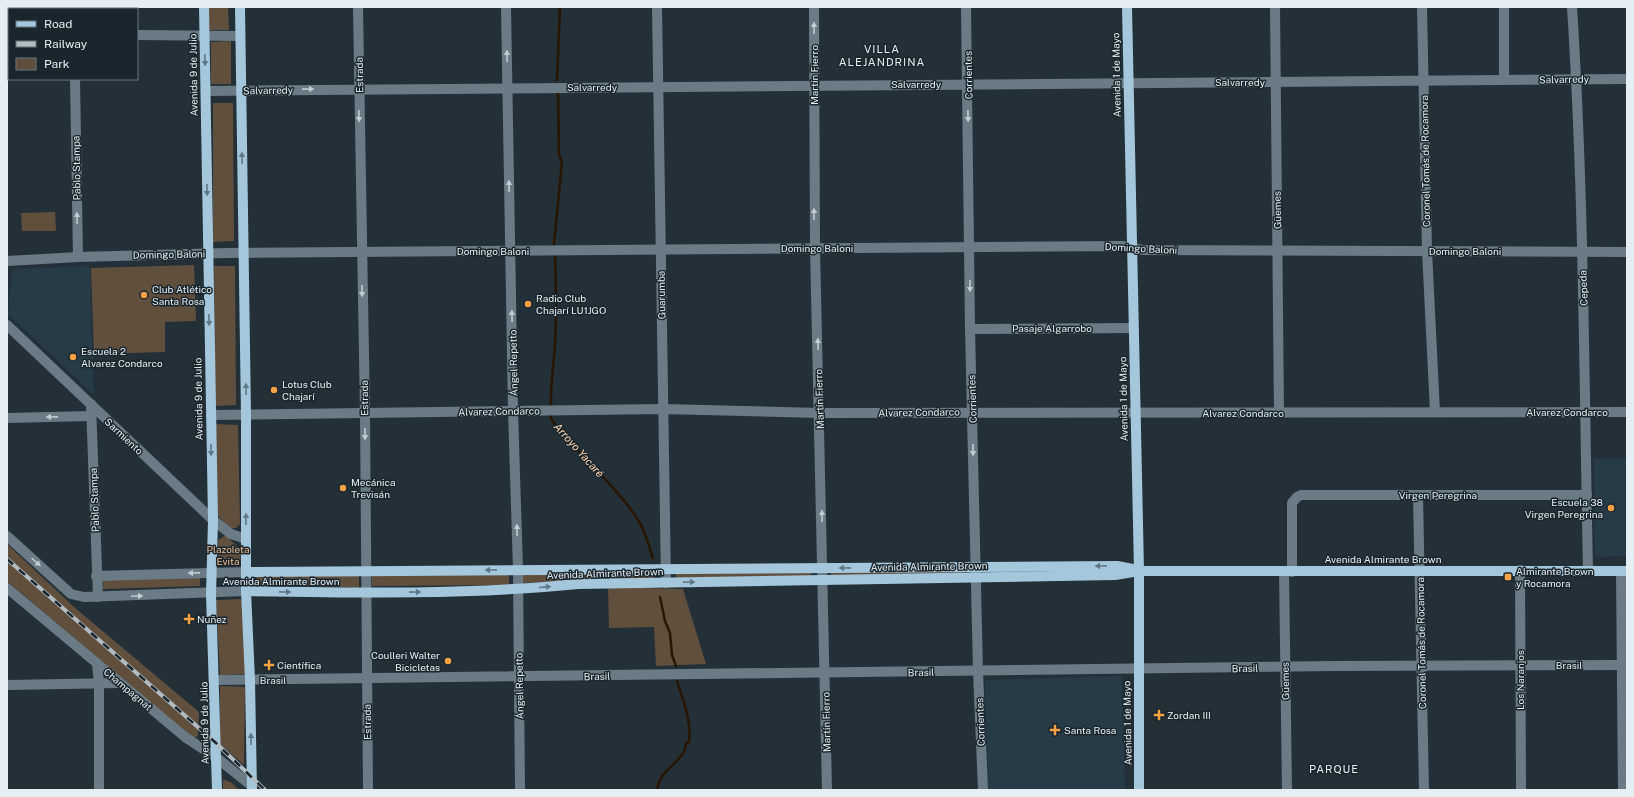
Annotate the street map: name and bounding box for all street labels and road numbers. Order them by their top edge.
street label: Avenida 1 de Mayo [1109,32,1123,117]
street label: Avenida 9 de Julio [186,33,200,116]
street label: Martín Fierro [808,45,820,105]
street label: Corrientes [962,51,974,99]
street label: Estrada [353,57,365,93]
street label: Salvarredy [1539,73,1590,85]
street label: Salvarredy [1215,76,1266,88]
street label: Salvarredy [891,78,942,90]
street label: Salvarredy [567,81,618,93]
street label: Salvarredy [243,84,294,96]
street label: Coronel Tomás de Rocamora [1418,95,1432,227]
street label: Pablo Stampa [69,136,83,200]
street label: Güemes [1271,191,1283,229]
street label: Domingo Baloni [1104,240,1178,256]
street label: Domingo Baloni [781,242,853,254]
street label: Domingo Baloni [457,245,529,257]
street label: Domingo Baloni [1429,245,1501,257]
street label: Domingo Baloni [133,247,205,261]
street label: Cepeda [1576,270,1590,306]
street label: Guarumba [655,271,667,319]
street label: Pasaje Algarrobo [1012,322,1092,334]
street label: Ángel Repetto [506,329,520,396]
street label: Avenida 1 de Mayo [1116,356,1130,441]
street label: Avenida 9 de Julio [191,357,205,440]
street label: Martín Fierro [812,368,826,429]
street label: Corrientes [965,375,979,423]
street label: Estrada [358,380,370,416]
street label: Alvarez Condarco [458,404,540,418]
street label: Alvarez Condarco [878,405,960,419]
street label: Alvarez Condarco [1526,406,1608,418]
street label: Alvarez Condarco [1202,407,1284,419]
street label: Sarmiento [102,415,146,457]
street label: Pablo Stampa [87,468,101,532]
street label: Virgen Peregrina [1399,489,1477,501]
street label: Avenida Almirante Brown [1325,553,1442,565]
street label: Avenida Almirante Brown [870,559,988,573]
street label: Avenida Almirante Brown [546,565,664,581]
street label: Avenida Almirante Brown [223,575,340,587]
street label: Coronel Tomás de Rocamora [1414,577,1428,709]
street label: Los Naranjos [1514,650,1526,710]
street label: Ángel Repetto [512,652,526,719]
street label: Brasil [1556,659,1582,671]
street label: Brasil [1232,662,1258,674]
street label: Güemes [1279,662,1291,700]
street label: Champagnat [101,665,155,713]
street label: Brasil [908,666,934,678]
street label: Brasil [584,670,610,682]
street label: Brasil [260,674,286,686]
street label: Avenida 1 de Mayo [1120,680,1134,765]
street label: Avenida 9 de Julio [197,681,211,764]
street label: Martín Fierro [819,691,833,752]
street label: Corrientes [973,698,987,746]
street label: Estrada [361,704,373,740]

